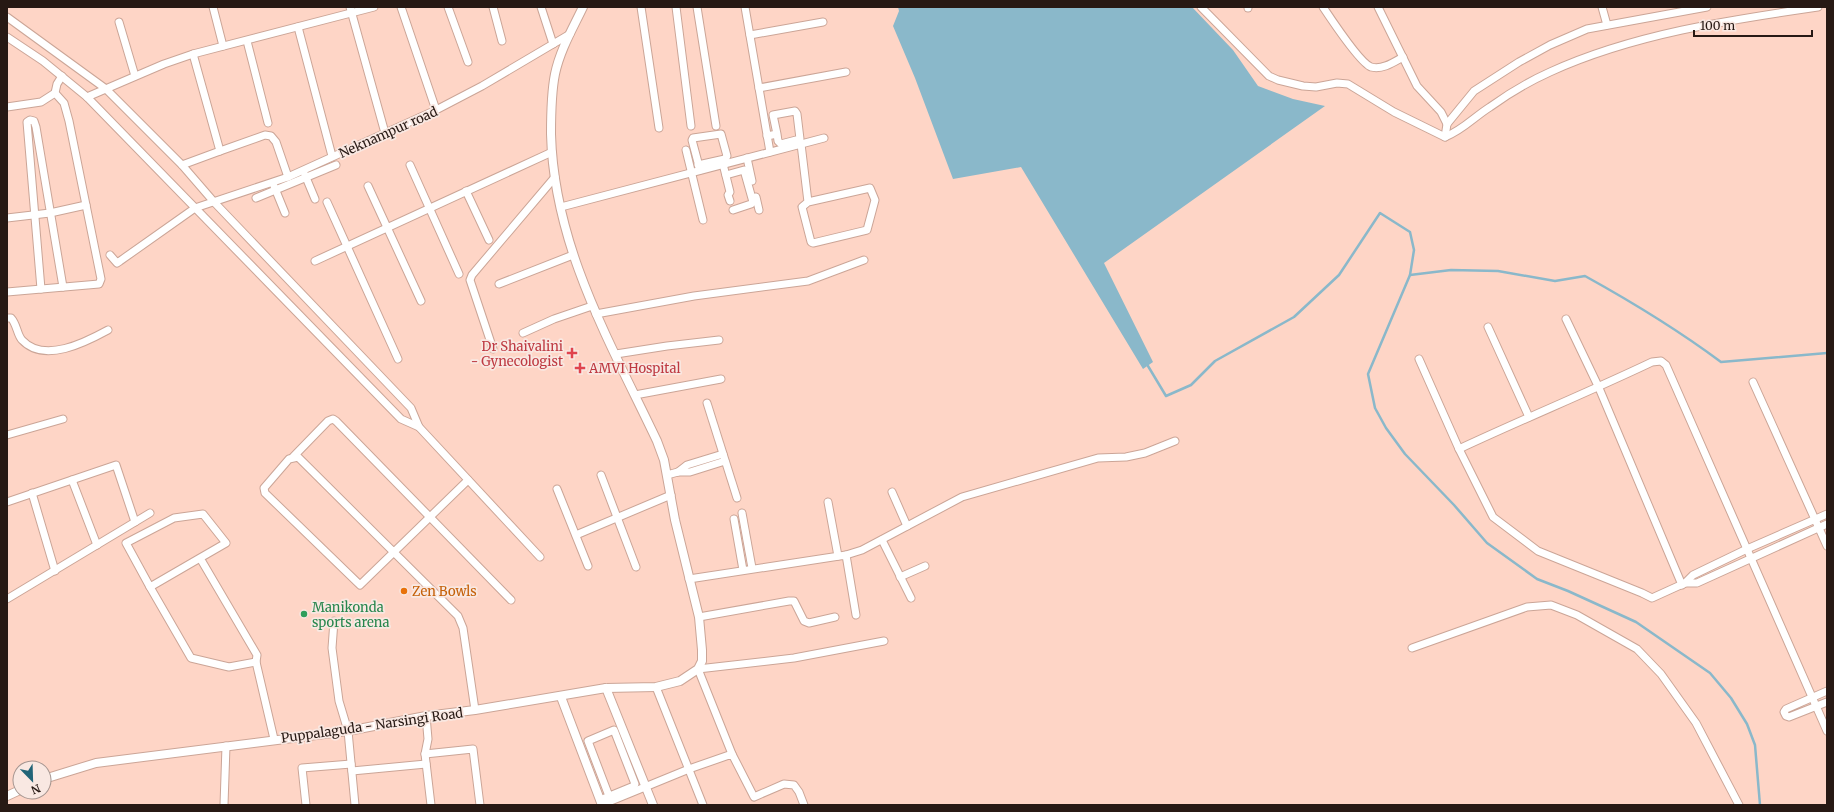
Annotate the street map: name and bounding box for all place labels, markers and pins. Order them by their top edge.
place label: Dr Shaivalini - Gynecologist [471,338,563,370]
marker: Dr Shaivalini - Gynecologist [566,347,578,359]
place label: AMVI Hospital [588,360,681,377]
marker: AMVI Hospital [574,362,586,374]
place label: Zen Bowls [412,583,477,600]
marker: Zen Bowls [399,586,409,596]
place label: Manikonda sports arena [312,599,389,631]
marker: Manikonda sports arena [299,609,309,619]

